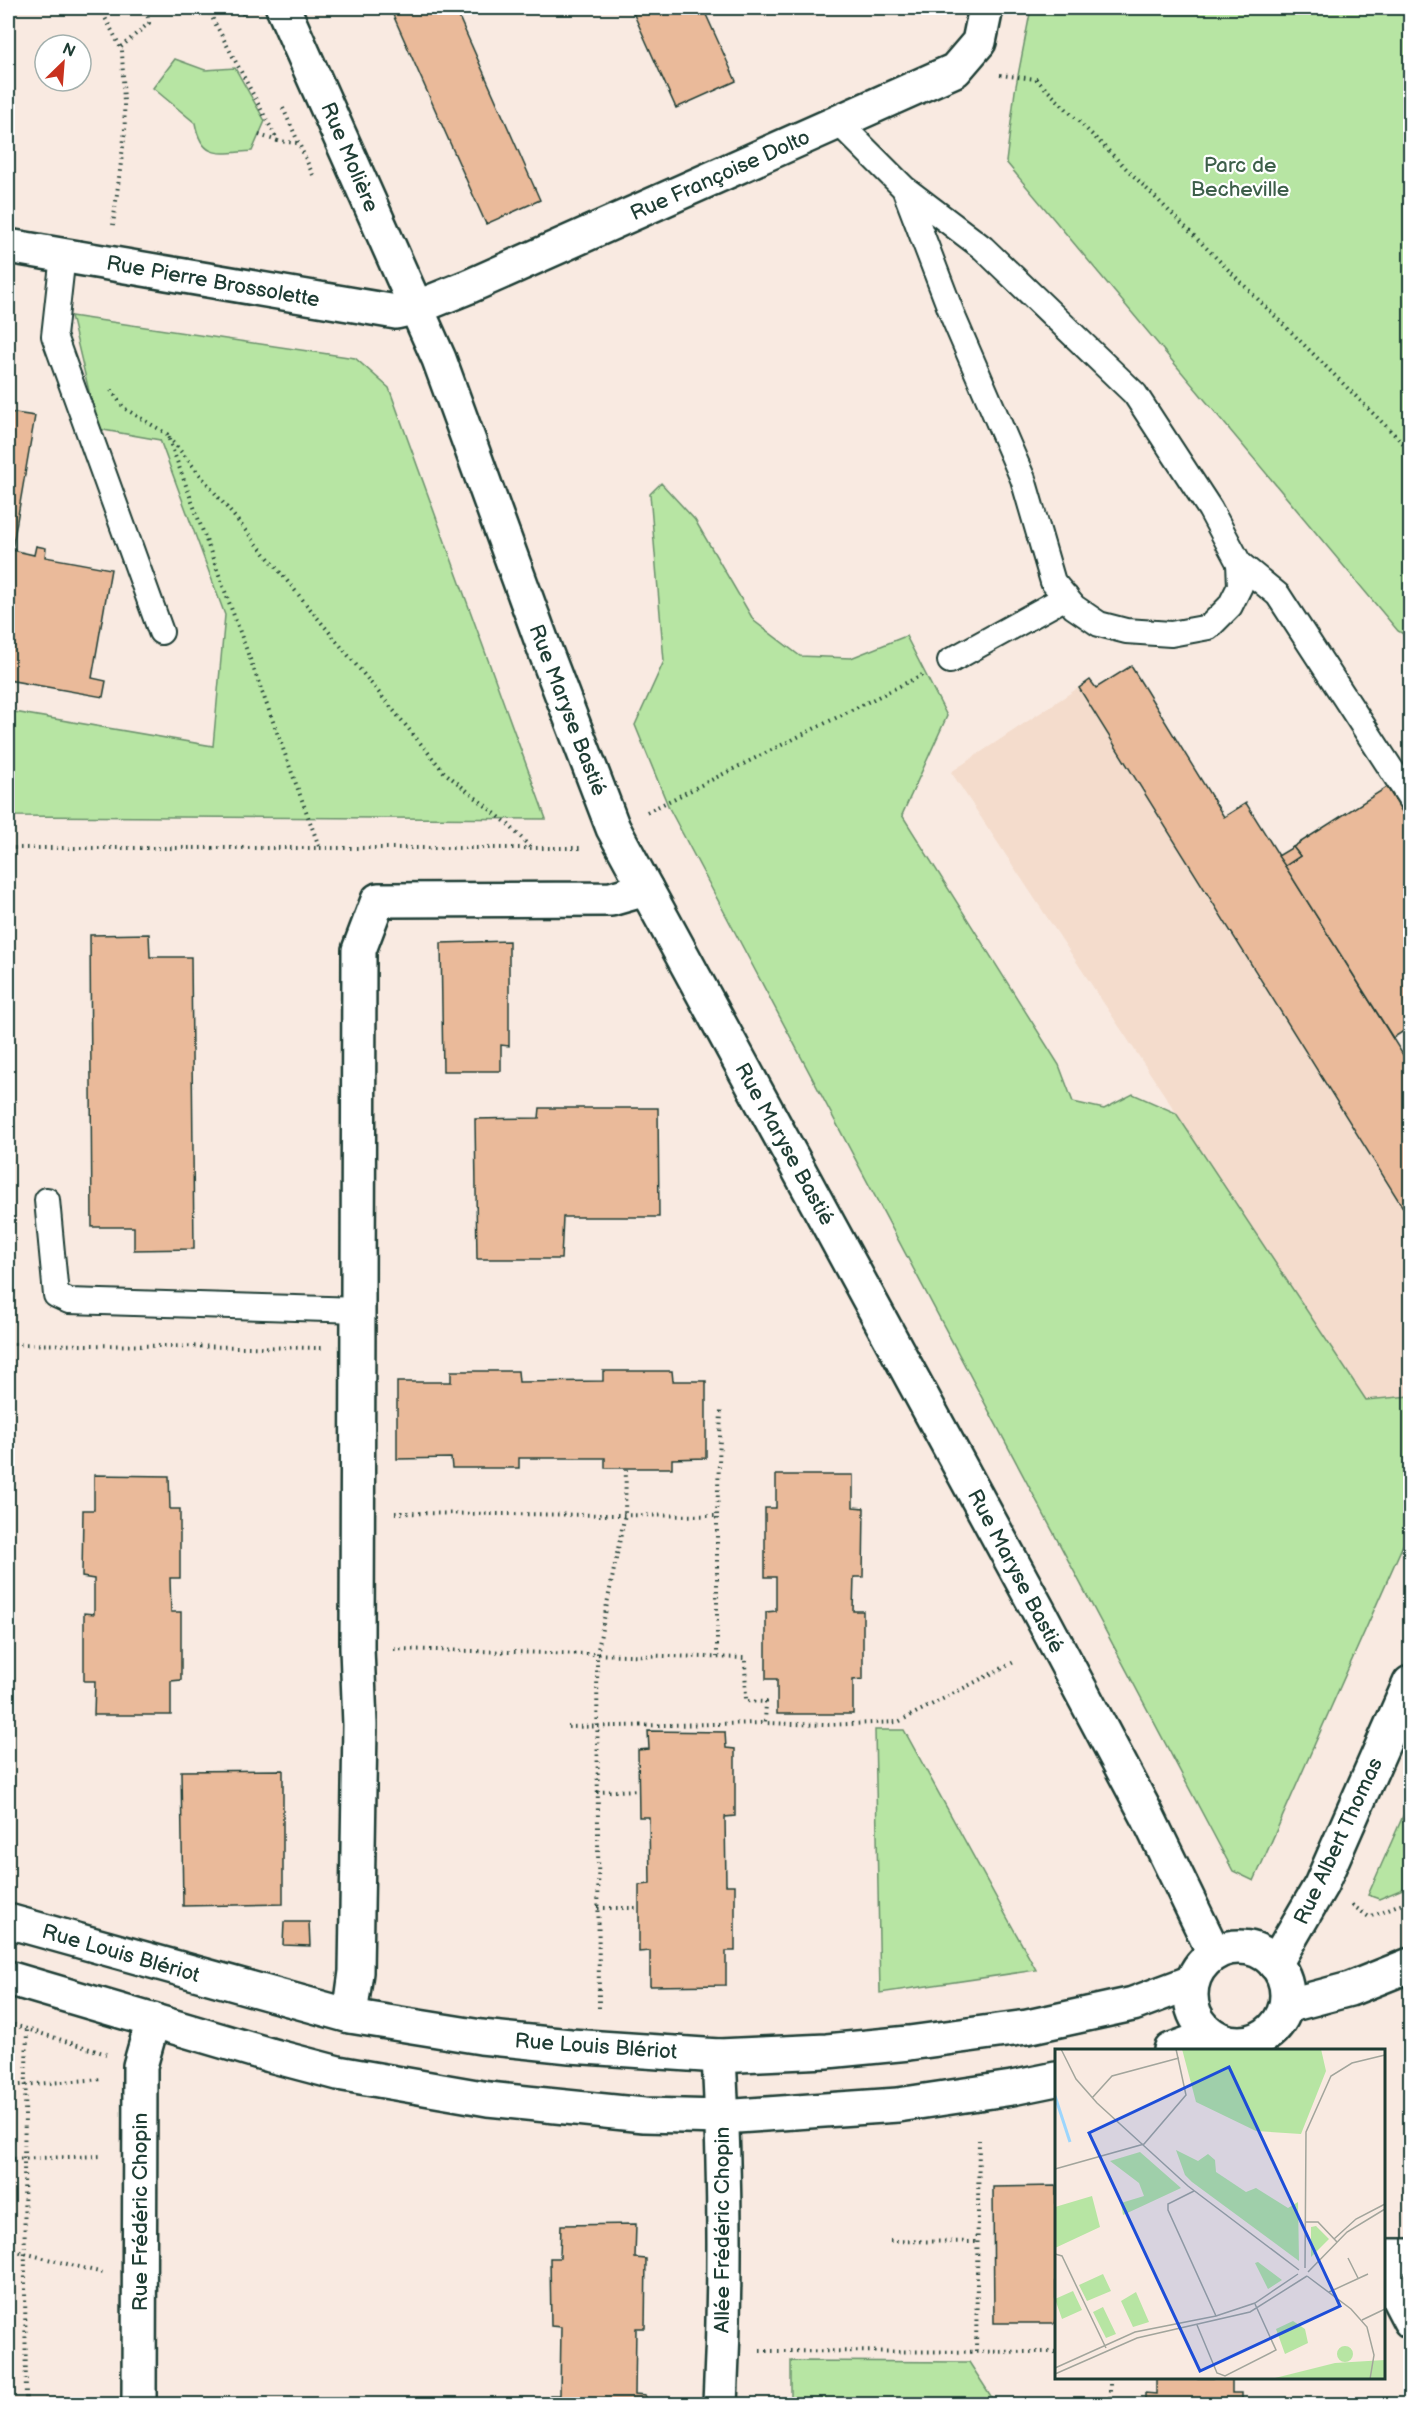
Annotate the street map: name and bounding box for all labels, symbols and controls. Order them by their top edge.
north arrow [33,33,93,93]
text: N [59,40,78,62]
street label: Rue Molière [315,99,384,216]
street label: Rue Françoise Dolto [626,125,814,226]
park label: Parc de Becheville [1191,153,1289,202]
street label: Rue Pierre Brossolette [104,250,321,313]
street label: Rue Maryse Bastié [523,621,612,800]
street label: Rue Maryse Bastié [730,1059,840,1230]
street label: Rue Maryse Bastié [962,1485,1069,1658]
street label: Rue Albert Thomas [1289,1754,1388,1929]
street label: Rue Louis Blériot [39,1919,203,1988]
street label: Rue Louis Blériot [514,2028,679,2065]
inset map [1055,2049,1385,2379]
street label: Rue Frédéric Chopin [128,2113,153,2311]
street label: Allée Frédéric Chopin [710,2127,735,2333]

